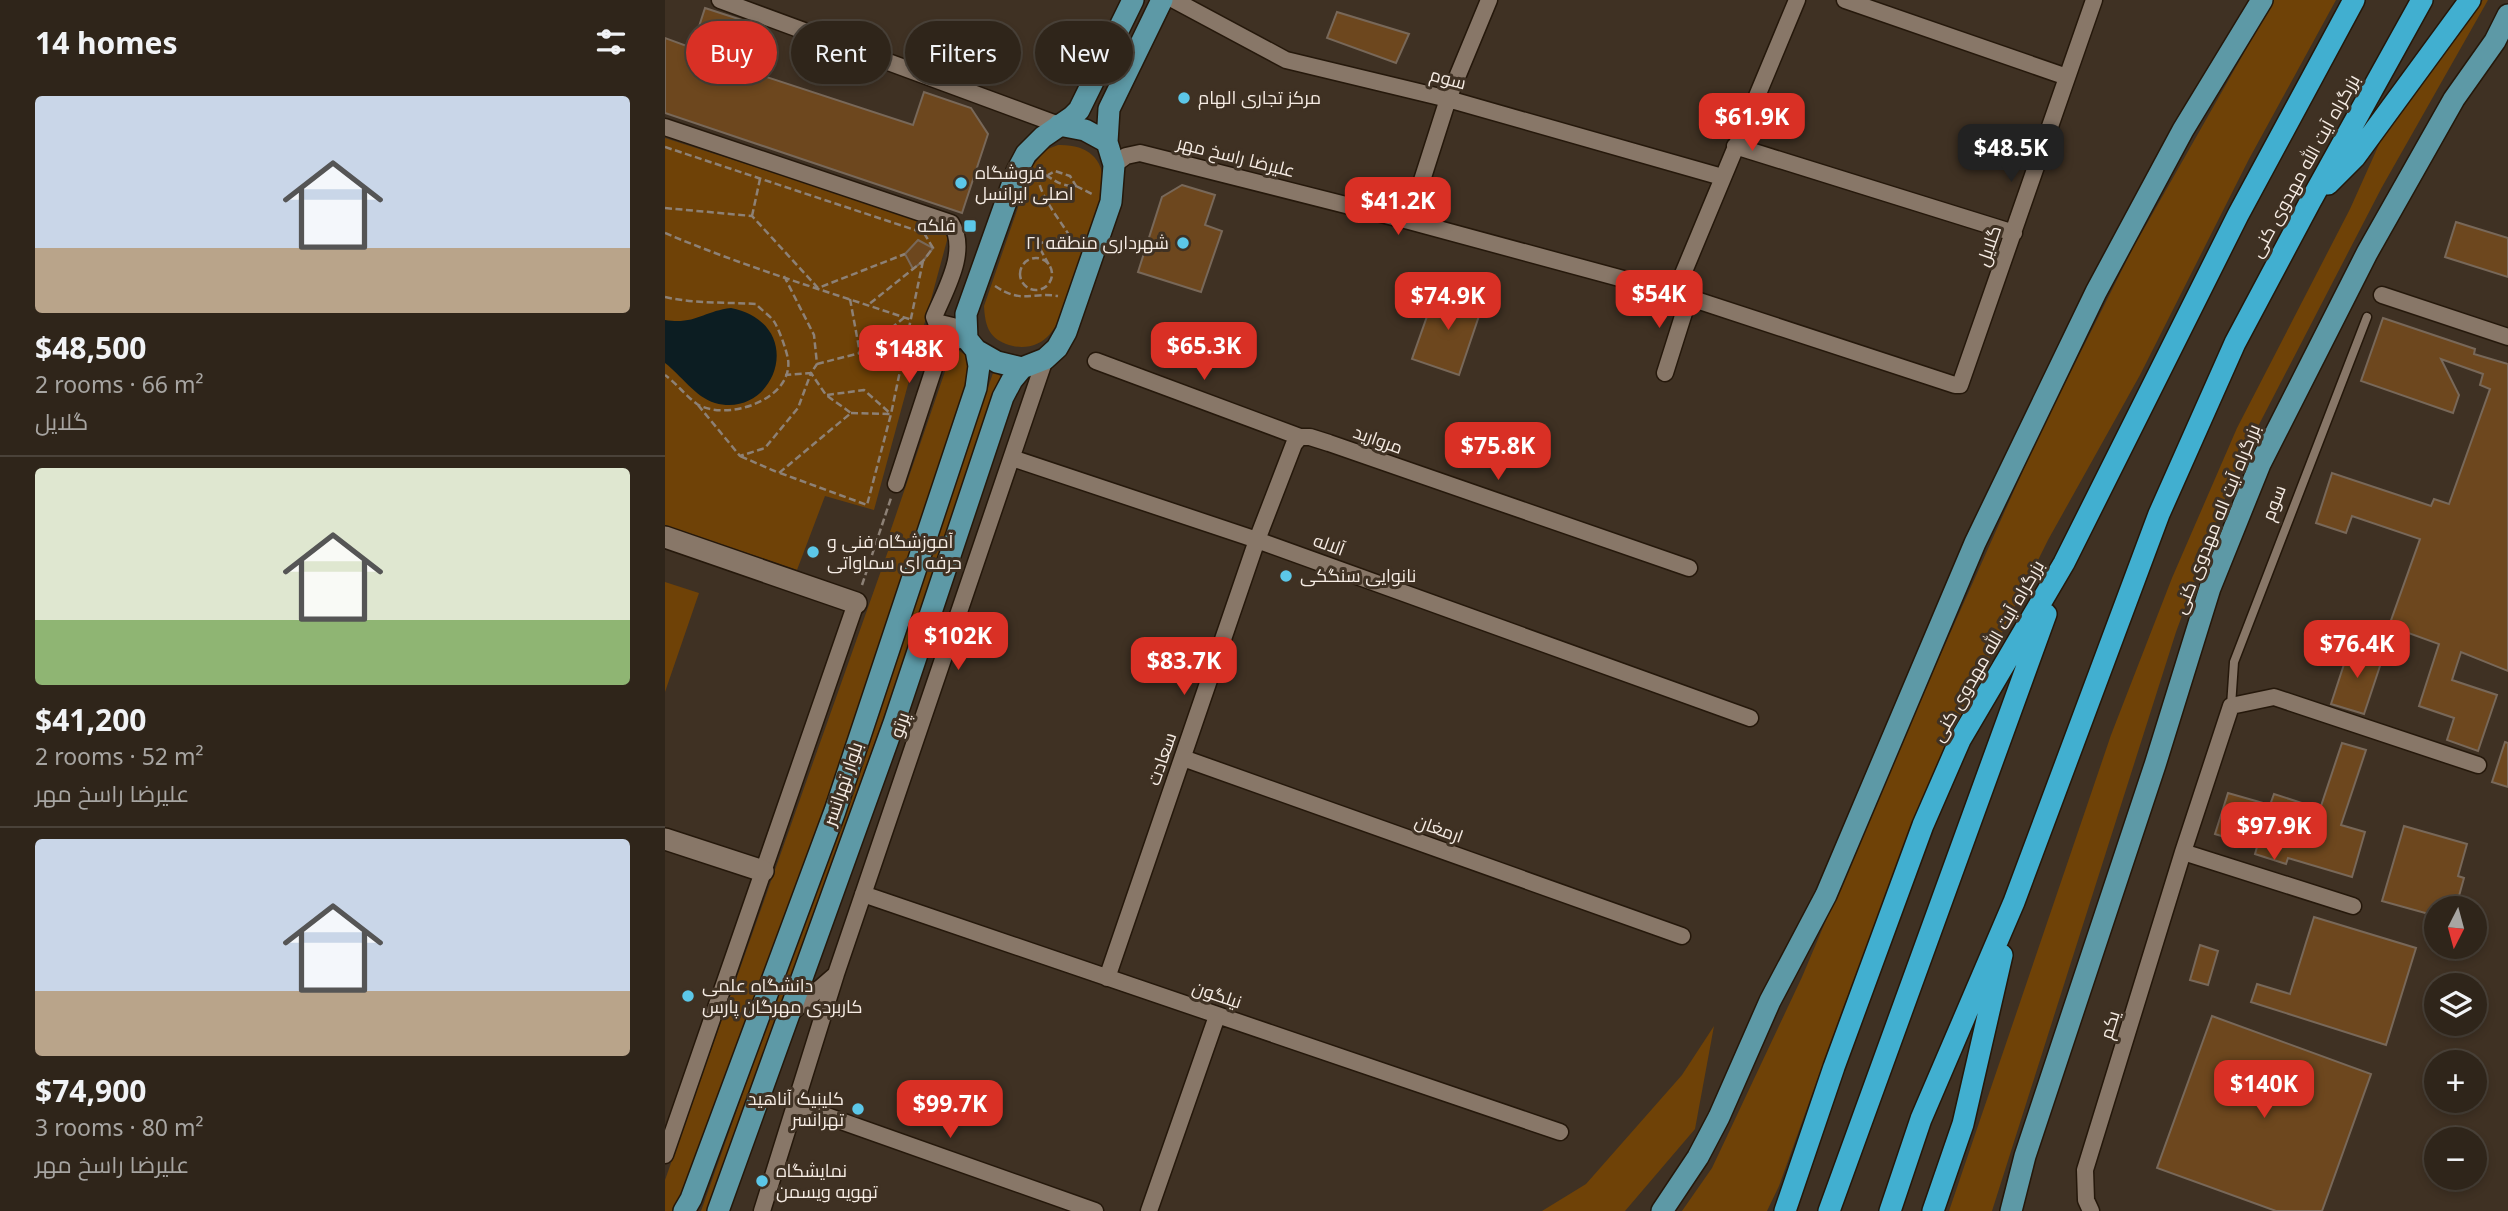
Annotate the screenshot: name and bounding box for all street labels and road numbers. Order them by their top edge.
street label: سوم [1427,62,1469,95]
street label: بزرگراه آیت الله مهدوی کنی [2244,70,2365,262]
street label: علیرضا راسخ مهر [1173,130,1298,183]
street label: گلایل [1970,222,2006,269]
street label: مروارید [1350,419,1406,459]
street label: بزرگراه آیت اله مهدوی کنی [2167,420,2265,617]
street label: سوم [2255,481,2292,524]
street label: آلاله [1310,527,1349,561]
street label: بزرگراه آیت الله مهدوی کنی [1925,555,2049,746]
street label: پرتو [884,709,916,741]
street label: سعادت [1141,729,1181,788]
street label: بلوار تهرانسر [816,738,868,830]
street label: ارمغان [1412,808,1467,848]
street label: نیلگون [1189,974,1245,1014]
street label: یکم [2093,1007,2126,1042]

